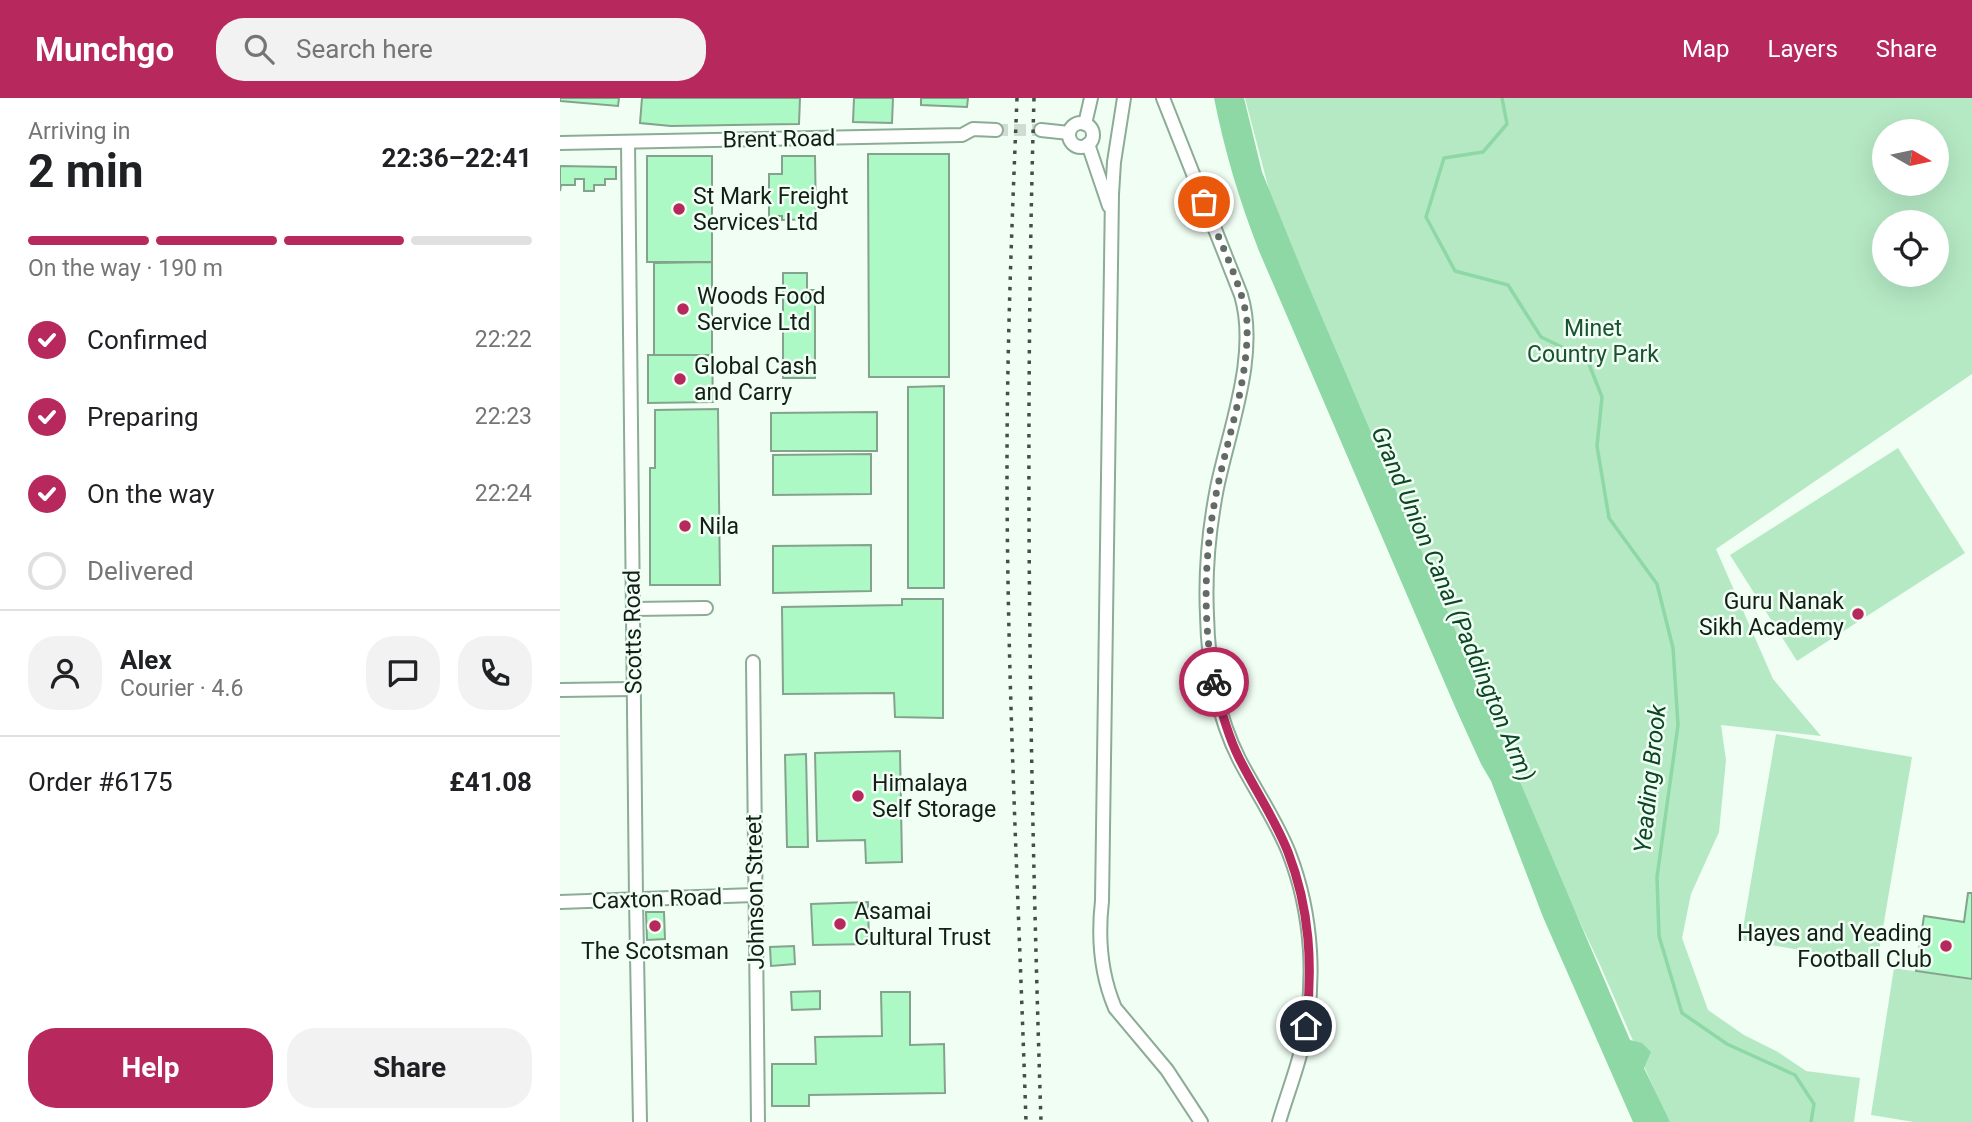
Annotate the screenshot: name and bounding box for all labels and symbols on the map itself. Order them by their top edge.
north arrow [1872,119,1950,196]
street label: Brent Road [722,125,836,153]
pin [1174,172,1234,232]
place label: St Mark Freight Services Ltd [693,183,849,236]
marker: St Mark Freight Services Ltd [671,201,687,217]
place label: Woods Food Service Ltd [697,283,826,336]
marker: Woods Food Service Ltd [675,301,691,317]
park label: Minet Country Park [1527,315,1659,368]
place label: Global Cash and Carry [694,353,817,406]
marker: Global Cash and Carry [672,371,688,387]
water label: Grand Union Canal (Paddington Arm) [1365,423,1541,785]
place label: Nila [699,513,739,540]
marker: Nila [677,518,693,534]
street label: Scotts Road [618,570,648,694]
place label: Guru Nanak Sikh Academy [1699,588,1844,641]
marker: Guru Nanak Sikh Academy [1850,606,1866,622]
courier [1179,647,1249,717]
water label: Yeading Brook [1628,702,1672,855]
place label: Himalaya Self Storage [872,770,996,823]
marker: Himalaya Self Storage [850,788,866,804]
street label: Johnson Street [740,814,770,970]
street label: Caxton Road [591,883,723,915]
place label: Asamai Cultural Trust [854,898,991,951]
marker: Asamai Cultural Trust [832,916,848,932]
marker: The Scotsman [647,918,663,934]
place label: Hayes and Yeading Football Club [1737,920,1932,973]
place label: The Scotsman [581,938,729,965]
marker: Hayes and Yeading Football Club [1938,938,1954,954]
pin [1276,996,1336,1056]

